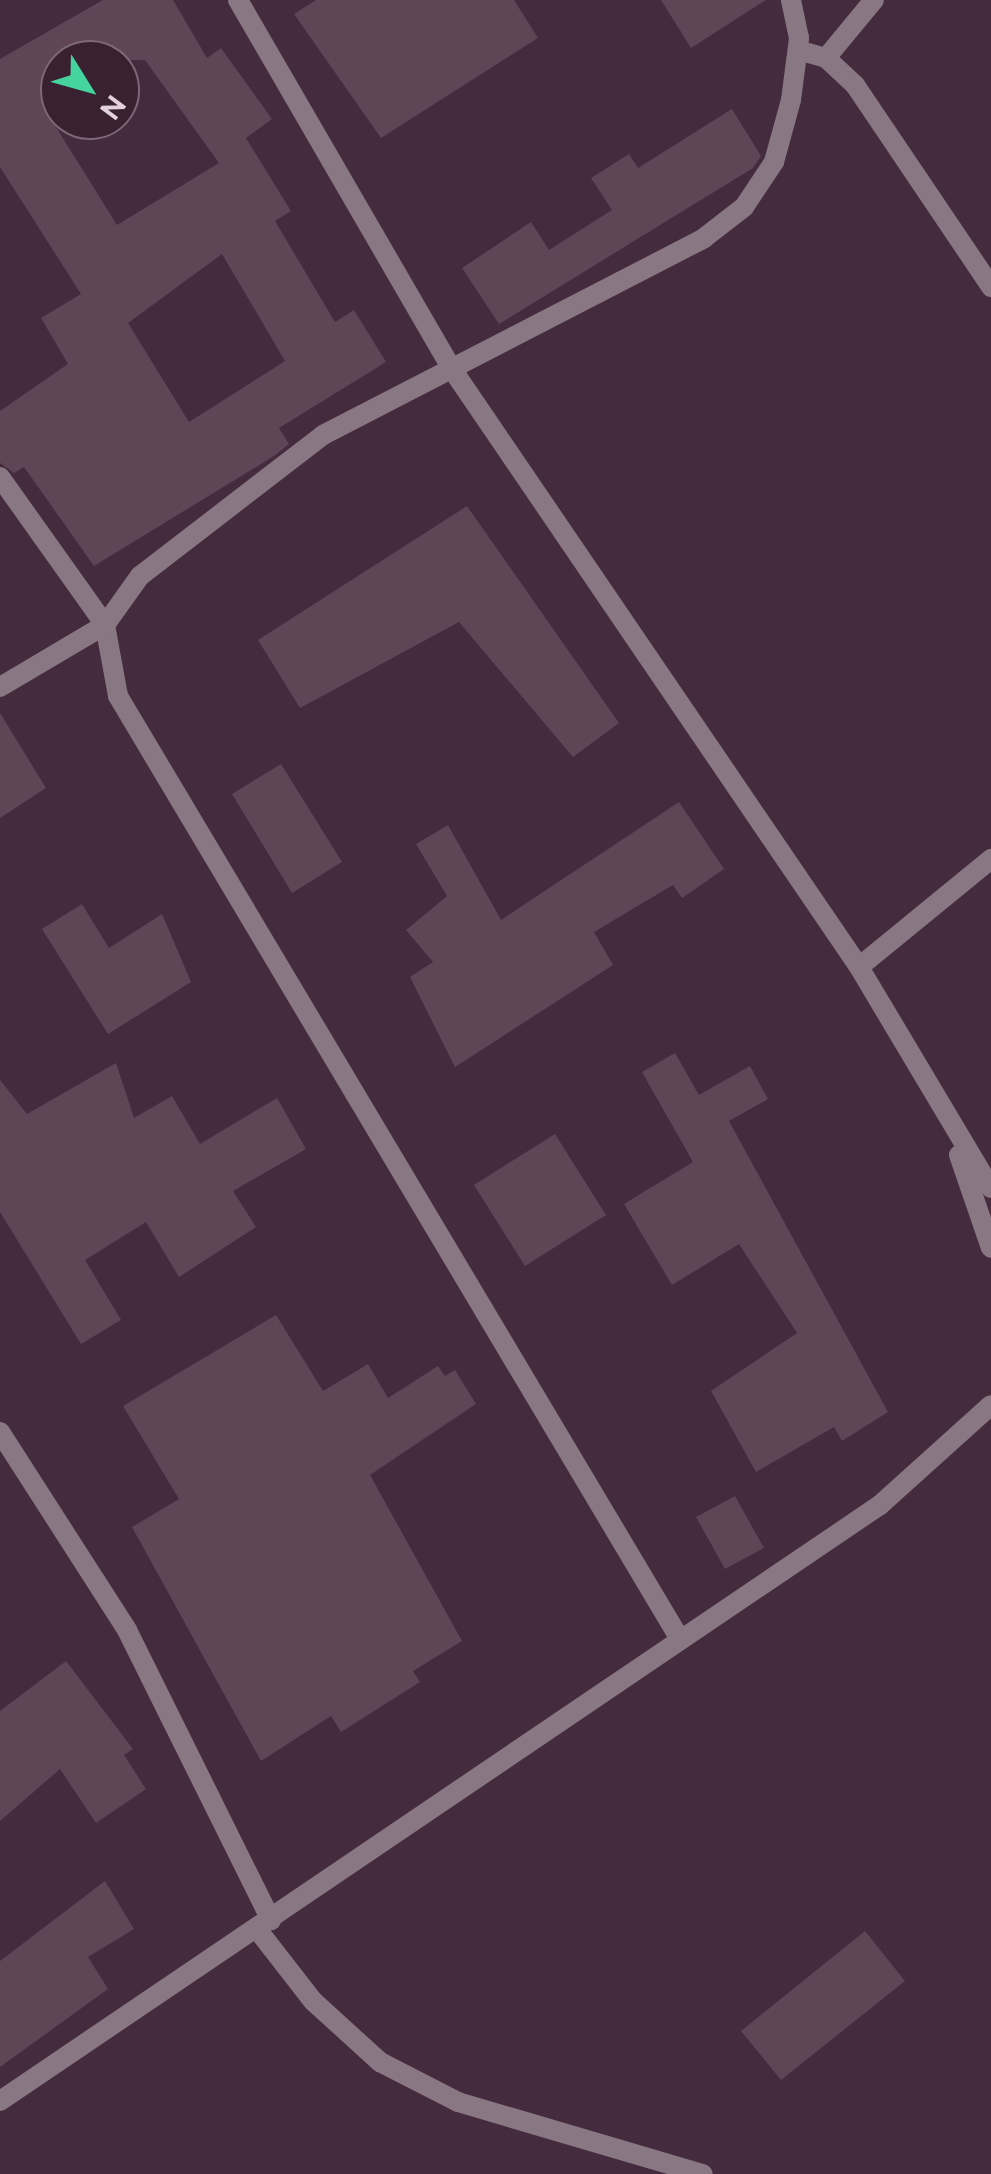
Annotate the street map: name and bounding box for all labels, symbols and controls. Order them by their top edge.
north arrow [40,40,140,140]
text: N [93,89,132,126]

